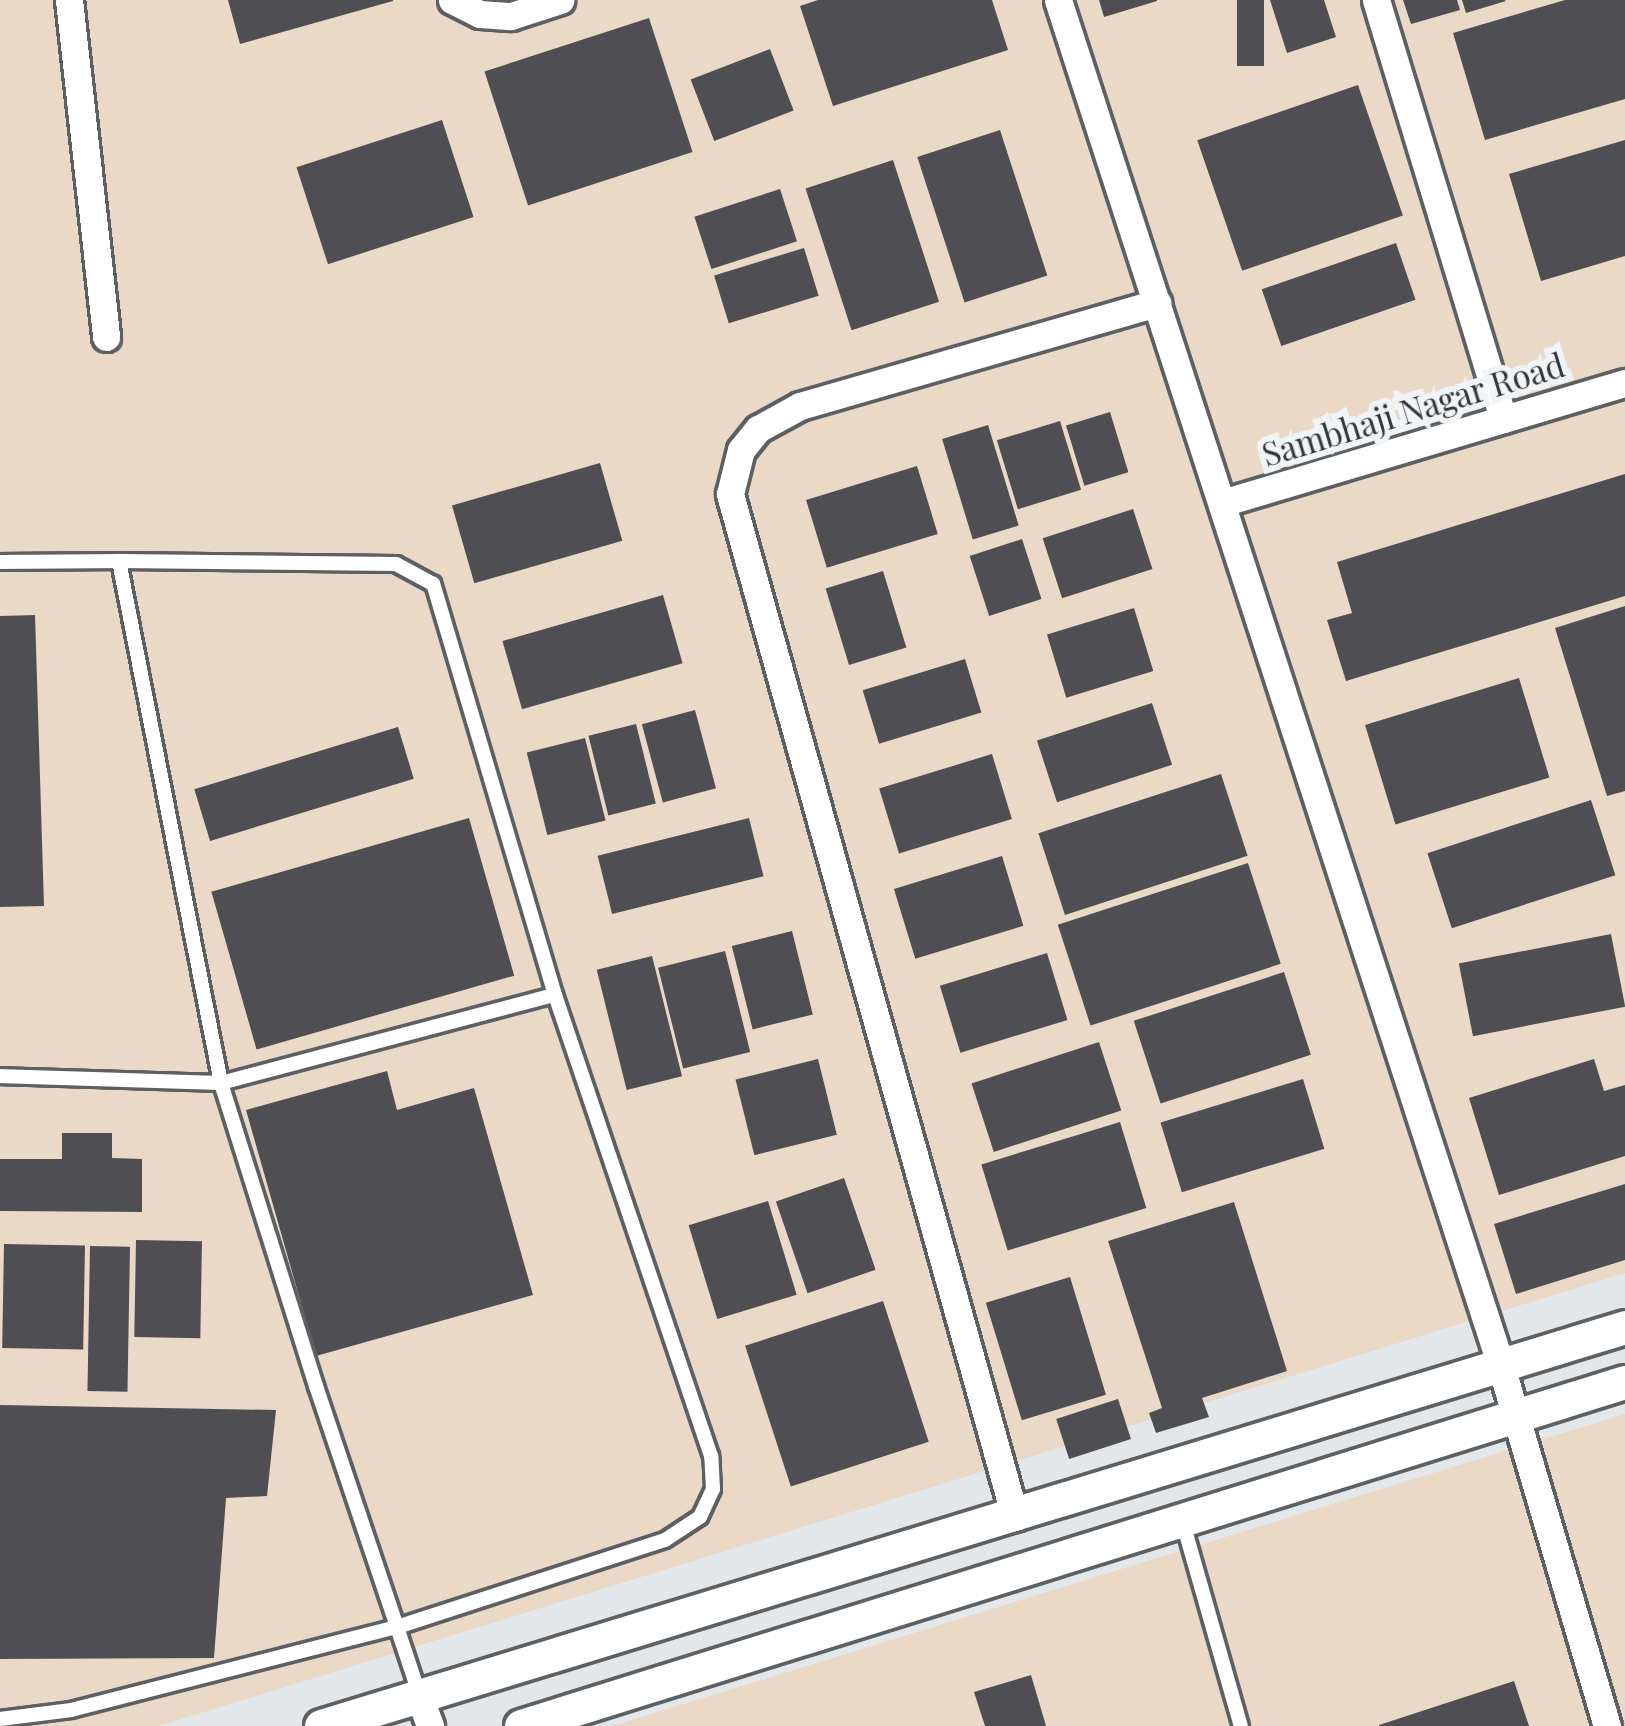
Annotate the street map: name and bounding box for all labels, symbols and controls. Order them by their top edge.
street label: Sambhaji Nagar Road [1257,344,1569,474]

